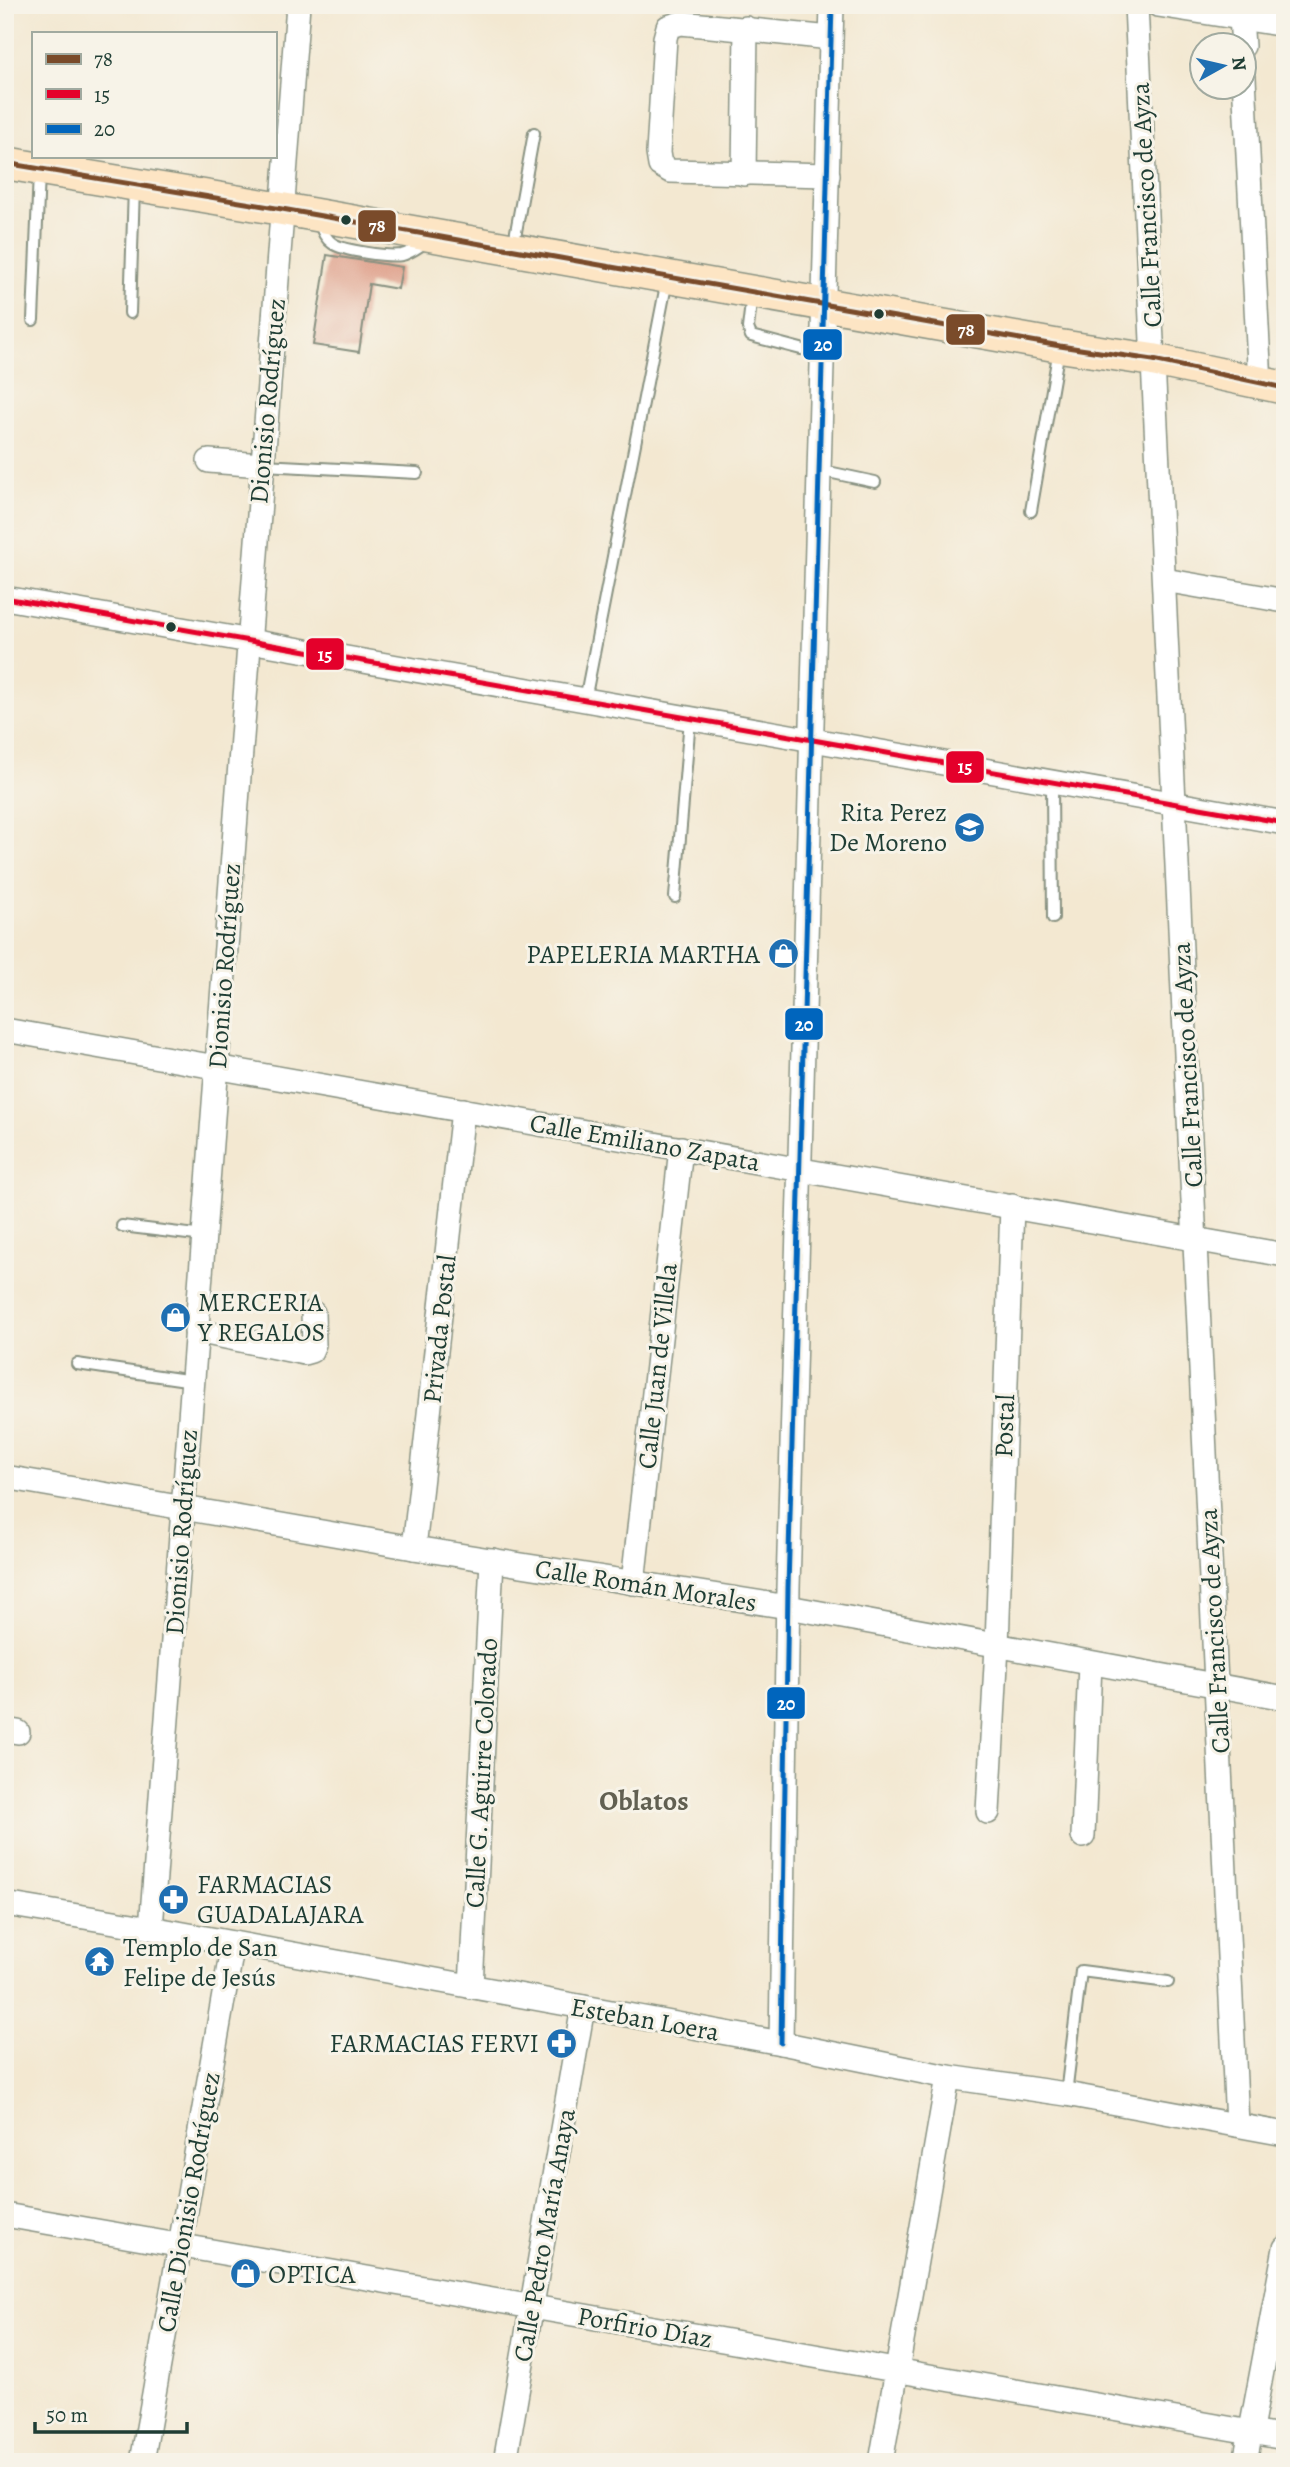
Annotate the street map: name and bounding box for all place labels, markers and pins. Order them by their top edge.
unlabelled marker [339,213,353,227]
unlabelled marker [872,307,886,321]
unlabelled marker [164,620,178,634]
place label: Rita Perez De Moreno [829,795,947,860]
school or university icon: Rita Perez De Moreno [953,810,987,844]
place label: PAPELERIA MARTHA [526,937,761,972]
shop icon: PAPELERIA MARTHA [766,937,800,971]
place label: MERCERIA Y REGALOS [197,1285,325,1350]
shop icon: MERCERIA Y REGALOS [158,1300,192,1334]
place label: FARMACIAS GUADALAJARA [197,1867,364,1932]
pharmacy icon: FARMACIAS GUADALAJARA [157,1882,191,1916]
place label: Templo de San Felipe de Jesús [123,1930,277,1995]
temple icon: Templo de San Felipe de Jesús [83,1945,117,1979]
place label: FARMACIAS FERVI [330,2026,539,2061]
pharmacy icon: FARMACIAS FERVI [545,2026,579,2060]
shop icon: OPTICA [228,2257,262,2291]
place label: OPTICA [268,2257,356,2292]

